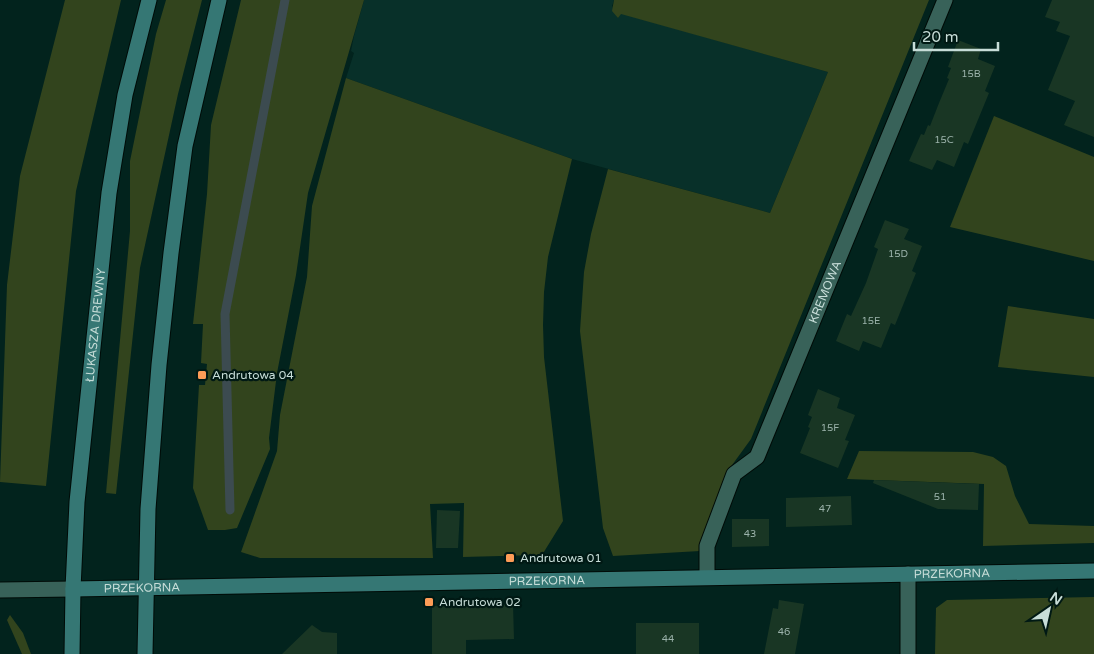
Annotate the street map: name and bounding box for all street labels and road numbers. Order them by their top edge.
street label: KREMOWA [806,258,844,325]
street label: ŁUKASZA DREWNY [82,267,108,383]
street label: PRZEKORNA [913,566,990,581]
street label: PRZEKORNA [509,573,585,588]
street label: PRZEKORNA [104,580,180,595]

